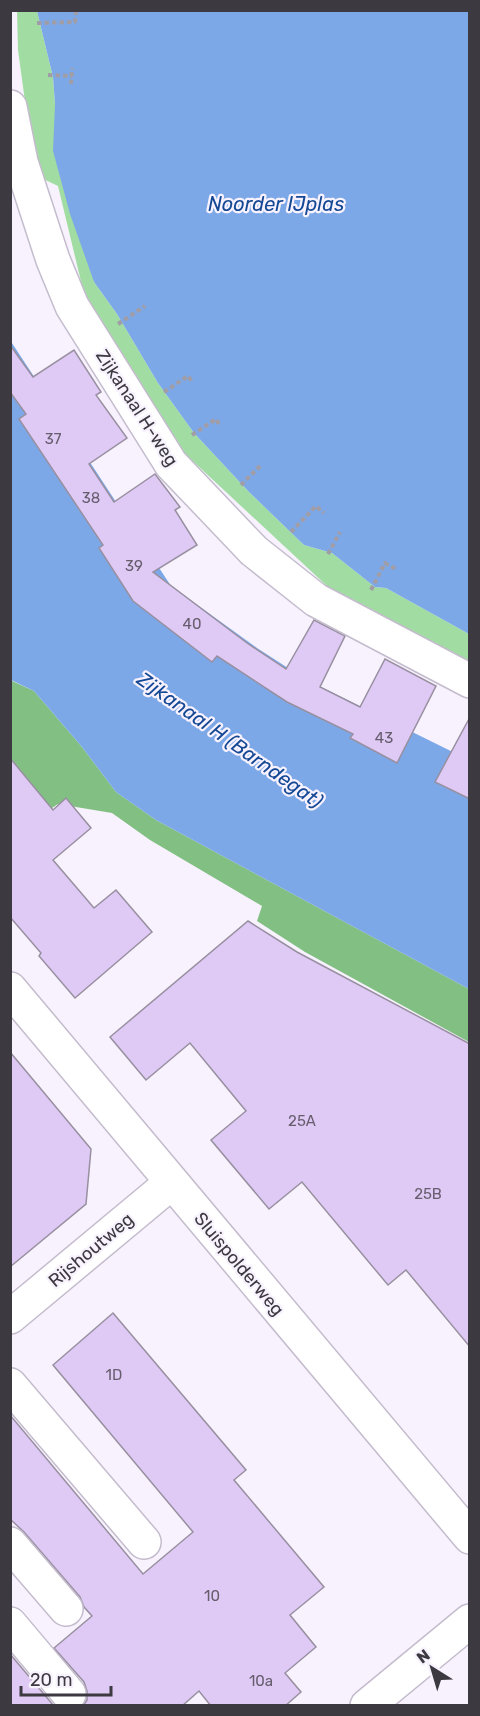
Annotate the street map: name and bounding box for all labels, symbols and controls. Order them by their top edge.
water label: Noorder IJplas [208,192,344,216]
street label: Zijkanaal H-weg [91,346,183,470]
house number: 37 [45,430,62,448]
house number: 38 [82,489,100,507]
house number: 39 [125,557,143,575]
house number: 40 [183,615,201,633]
water label: Zijkanaal H (Barndegat) [132,666,328,813]
house number: 43 [375,729,393,747]
house number: 25A [288,1112,316,1130]
house number: 25B [414,1185,442,1203]
street label: Rijshoutweg [44,1208,138,1292]
street label: Sluispolderweg [189,1208,289,1320]
house number: 1D [106,1366,122,1384]
house number: 10 [204,1587,220,1605]
north arrow [402,1638,462,1698]
text: N [413,1645,434,1667]
scale bar [21,1659,111,1697]
text: 20 m [30,1669,72,1691]
house number: 10a [249,1672,273,1690]

